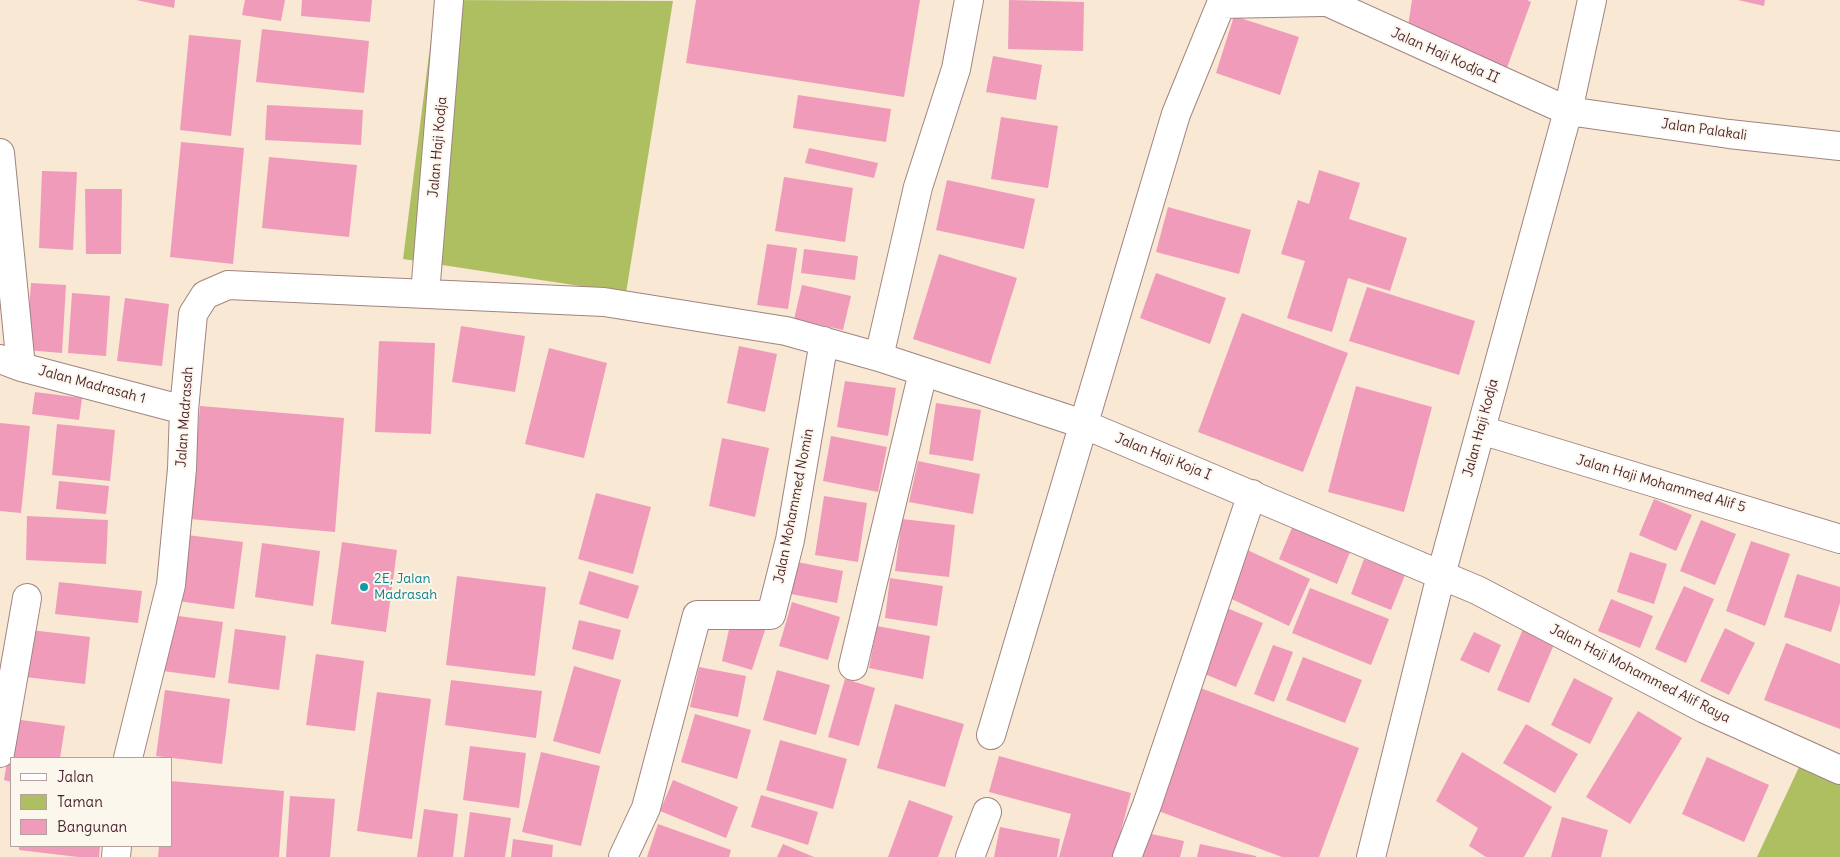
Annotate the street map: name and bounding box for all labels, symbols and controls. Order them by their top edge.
street label: Jalan Haji Kodja II [1388,25,1502,87]
street label: Jalan Haji Kodja [425,96,451,198]
street label: Jalan Palakali [1660,116,1748,144]
street label: Jalan Madrasah 1 [37,363,147,407]
street label: Jalan Madrasah [173,366,197,468]
street label: Jalan Haji Kodja [1460,377,1502,479]
street label: Jalan Mohammed Nomin [771,427,817,585]
street label: Jalan Haji Koja I [1112,430,1214,484]
street label: Jalan Haji Mohammed Alif 5 [1574,452,1748,516]
place label: 2E, Jalan Madrasah [374,571,437,604]
marker: 2E, Jalan Madrasah [358,581,370,593]
street label: Jalan Haji Mohammed Alif Raya [1547,621,1733,727]
legend [10,757,172,847]
text: Jalan [57,767,94,786]
text: Taman [57,792,103,811]
text: Bangunan [57,817,127,836]

